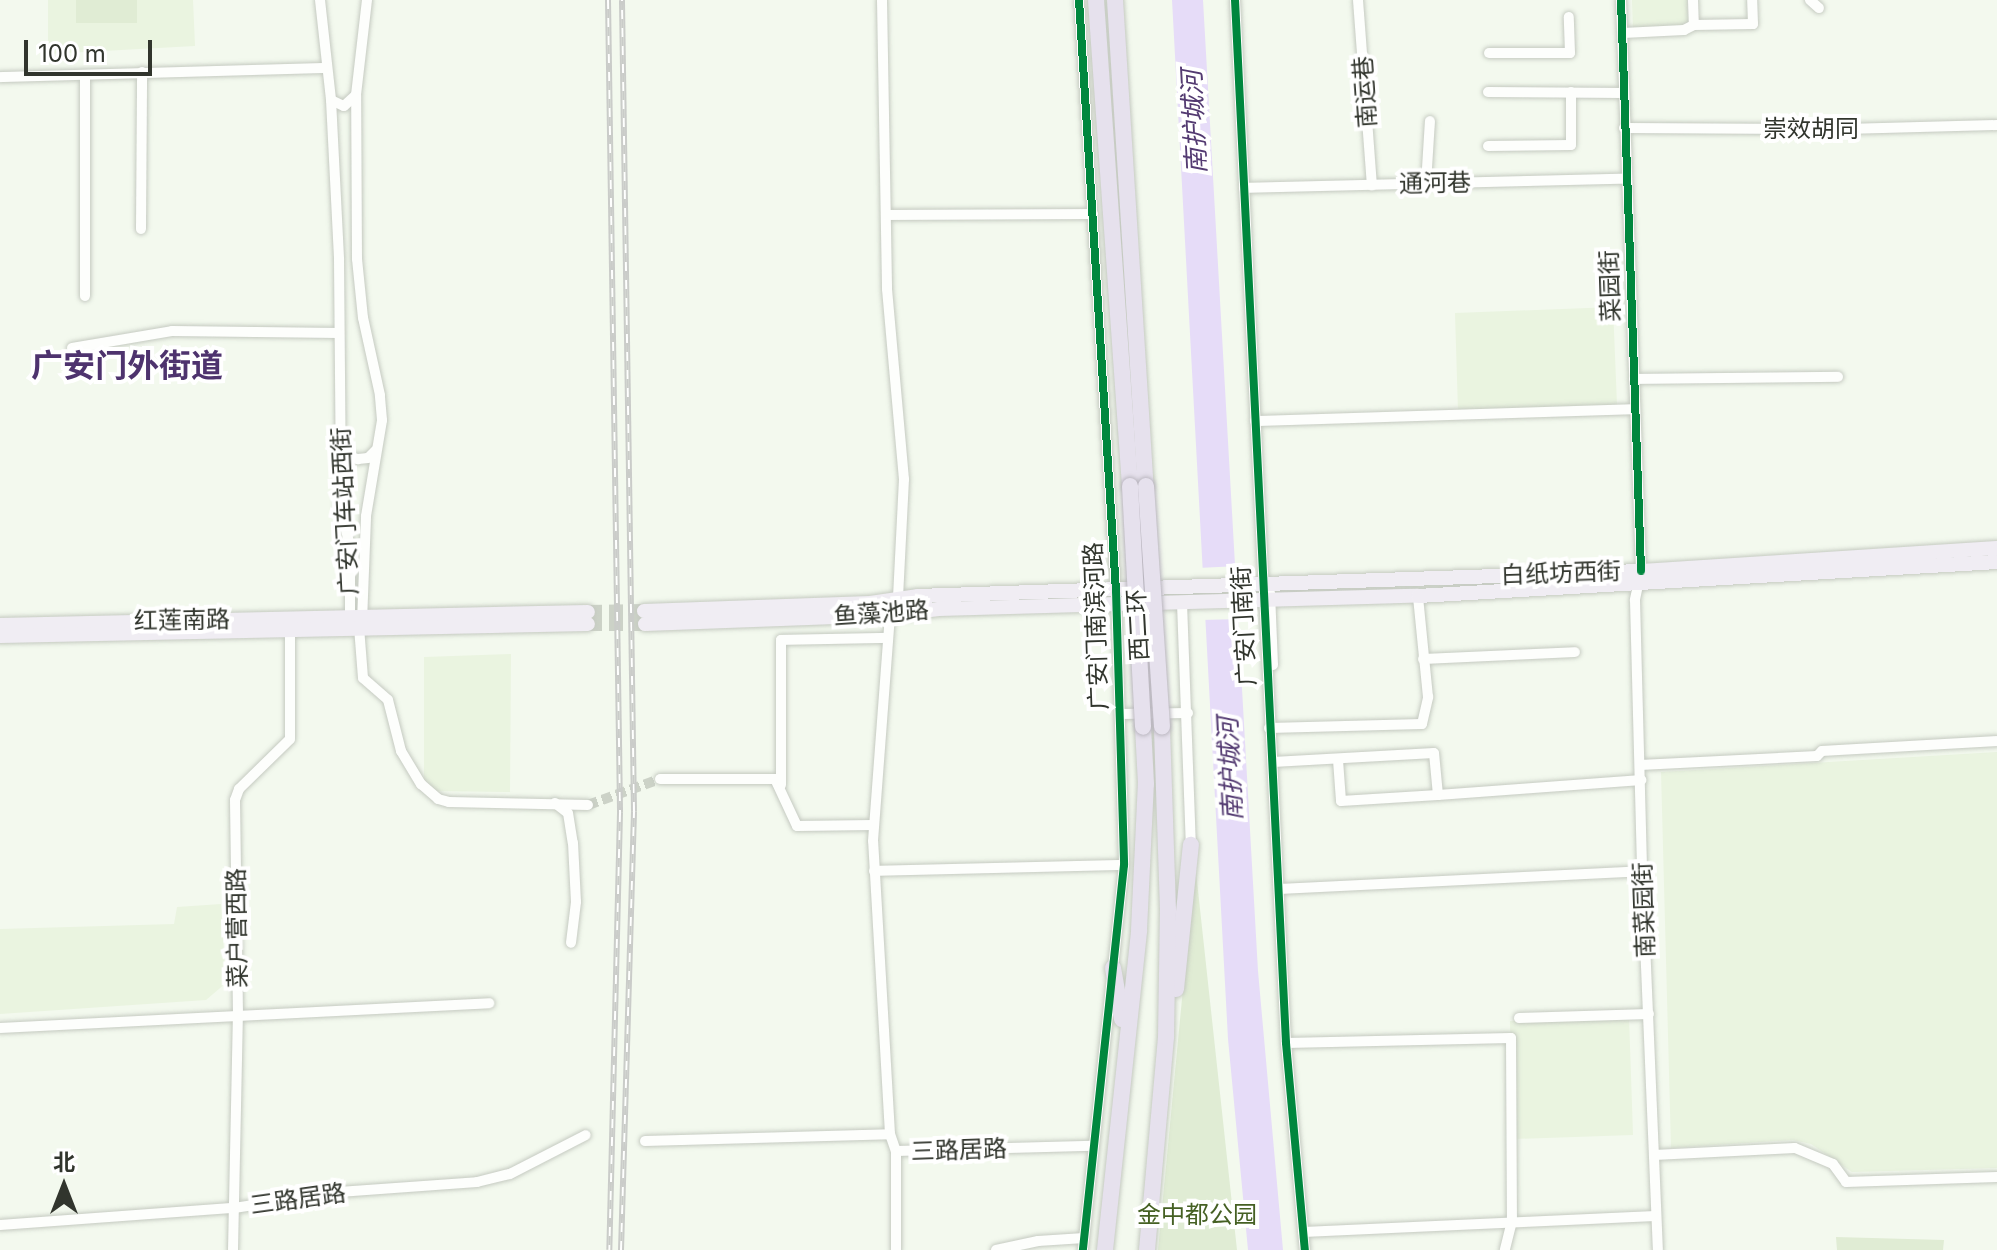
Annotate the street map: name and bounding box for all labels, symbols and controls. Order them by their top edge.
scale bar [28,24,156,74]
text: 100 m [38,39,106,68]
street label: 南运巷 [1348,55,1382,129]
water label: 南护城河 [1176,69,1212,175]
street label: 崇效胡同 [1763,115,1859,143]
street label: 通河巷 [1399,168,1471,198]
street label: 菜园街 [1594,250,1626,322]
district label: 广安门外街道 [31,347,223,385]
street label: 广安门车站西街 [326,426,364,596]
street label: 广安门南滨河路 [1079,542,1113,710]
street label: 白纸坊西街 [1501,557,1621,589]
street label: 广安门南街 [1226,565,1262,687]
street label: 西二环 [1122,588,1154,662]
street label: 鱼藻池路 [832,595,930,631]
street label: 红莲南路 [134,605,230,635]
water label: 南护城河 [1212,716,1248,822]
street label: 南菜园街 [1628,862,1660,958]
street label: 菜户营西路 [222,868,252,988]
street label: 三路居路 [911,1134,1007,1166]
north arrow [24,1146,104,1226]
text: 北 [53,1149,75,1175]
street label: 三路居路 [248,1178,348,1220]
park label: 金中都公园 [1137,1201,1257,1229]

